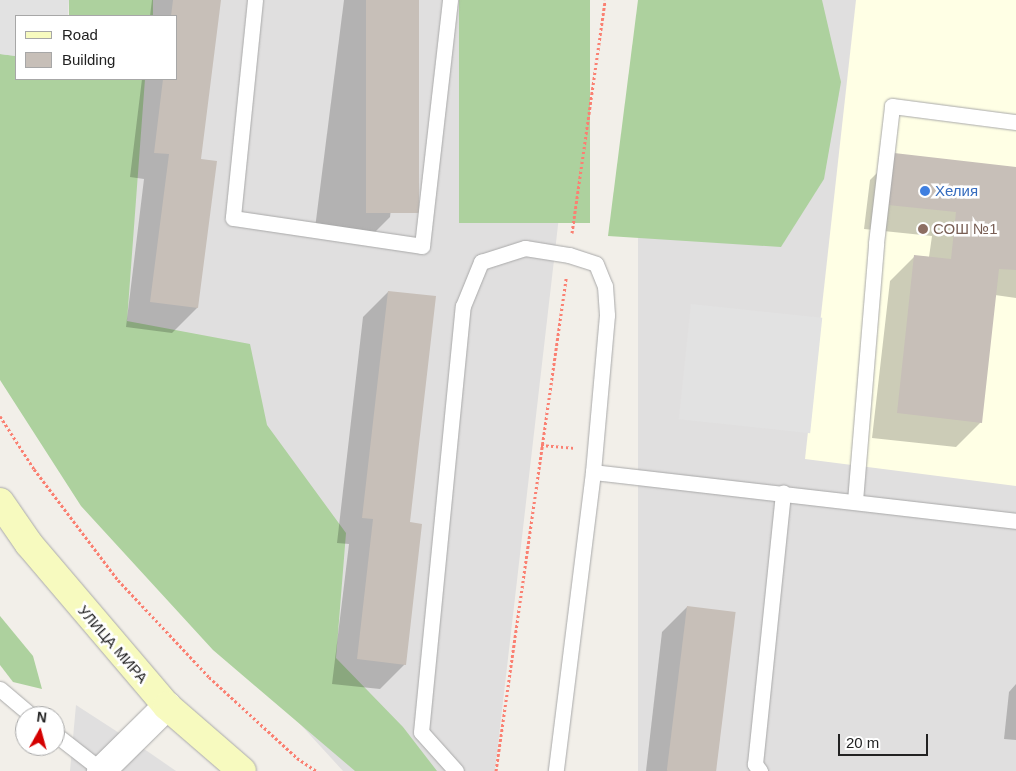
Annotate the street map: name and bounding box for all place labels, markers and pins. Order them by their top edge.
place label: Хелия [935,182,978,200]
marker: Хелия [919,185,931,197]
place label: СОШ №1 [933,220,998,238]
marker: СОШ №1 [917,223,929,235]

